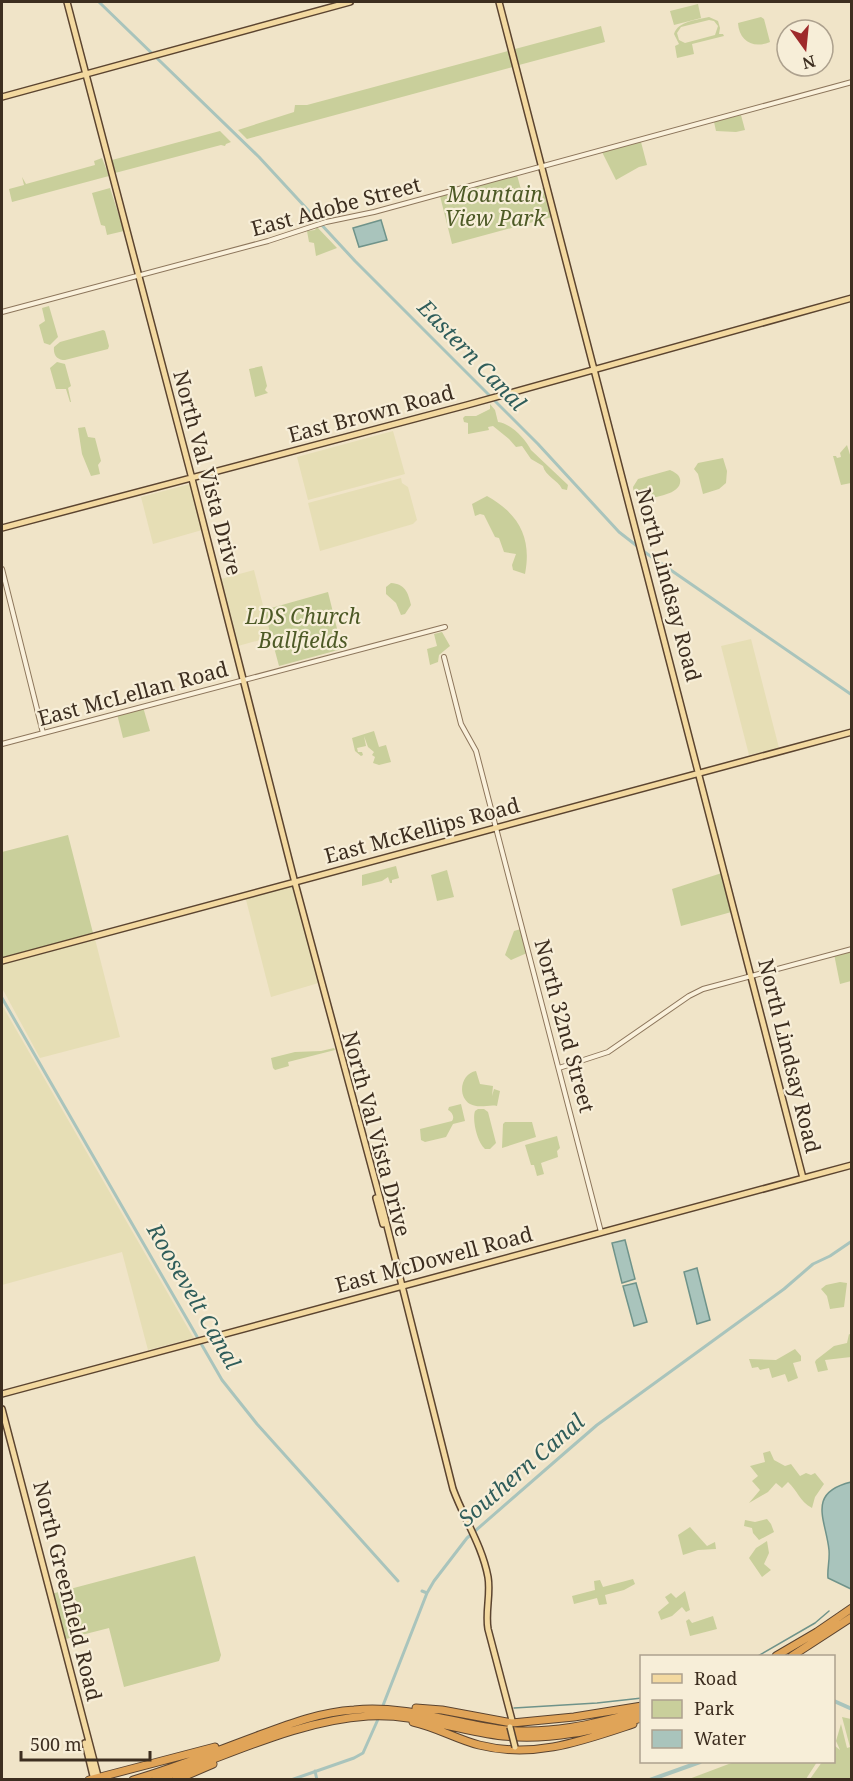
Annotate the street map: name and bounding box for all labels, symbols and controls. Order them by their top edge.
north arrow [775,18,835,78]
text: N [800,50,818,75]
street label: East Adobe Street [248,170,424,242]
park label: Mountain View Park [445,180,546,232]
water label: Eastern Canal [411,291,534,417]
street label: North Val Vista Drive [167,367,249,578]
street label: East Brown Road [285,377,457,449]
street label: North Lindsay Road [630,485,708,685]
park label: LDS Church Ballfields [244,602,361,654]
street label: East McLellan Road [34,654,231,732]
street label: East McKellips Road [321,790,523,870]
street label: North 32nd Street [528,936,602,1115]
street label: North Lindsay Road [752,956,828,1156]
street label: North Val Vista Drive [336,1028,418,1239]
water label: Roosevelt Canal [141,1216,249,1374]
street label: East McDowell Road [332,1219,536,1299]
water label: Southern Canal [451,1406,590,1532]
street label: North Greenfield Road [27,1478,109,1704]
legend [640,1655,835,1763]
text: Road [694,1666,737,1690]
text: Park [694,1696,734,1720]
scale bar [21,1724,150,1762]
text: Water [694,1726,747,1750]
text: 500 m [30,1732,82,1756]

